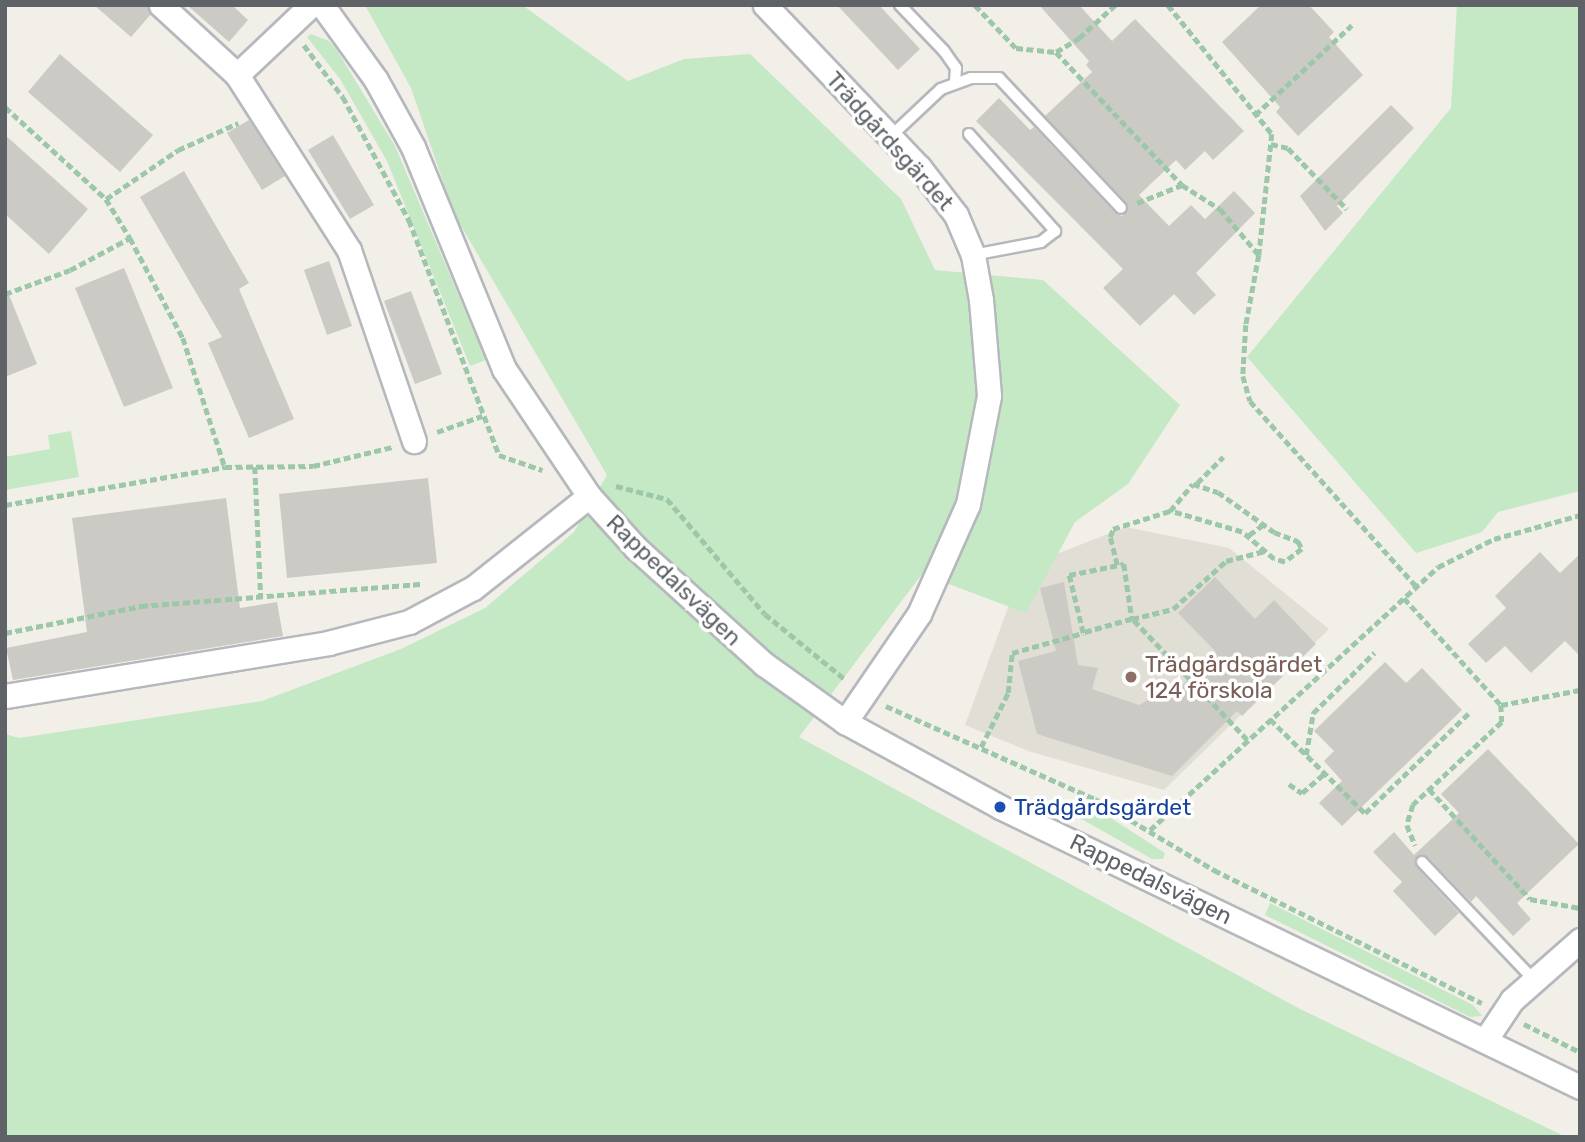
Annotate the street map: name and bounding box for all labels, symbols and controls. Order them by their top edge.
street label: Trädgårdsgärdet [820,66,960,216]
street label: Rappedalsvägen [601,509,747,651]
place label: Trädgårdsgärdet 124 förskola [1145,650,1322,704]
marker: Trädgårdsgärdet 124 förskola [1123,669,1139,685]
place label: Trädgårdsgärdet [1014,793,1191,821]
marker: Trädgårdsgärdet [992,799,1008,815]
street label: Rappedalsvägen [1065,828,1237,930]

